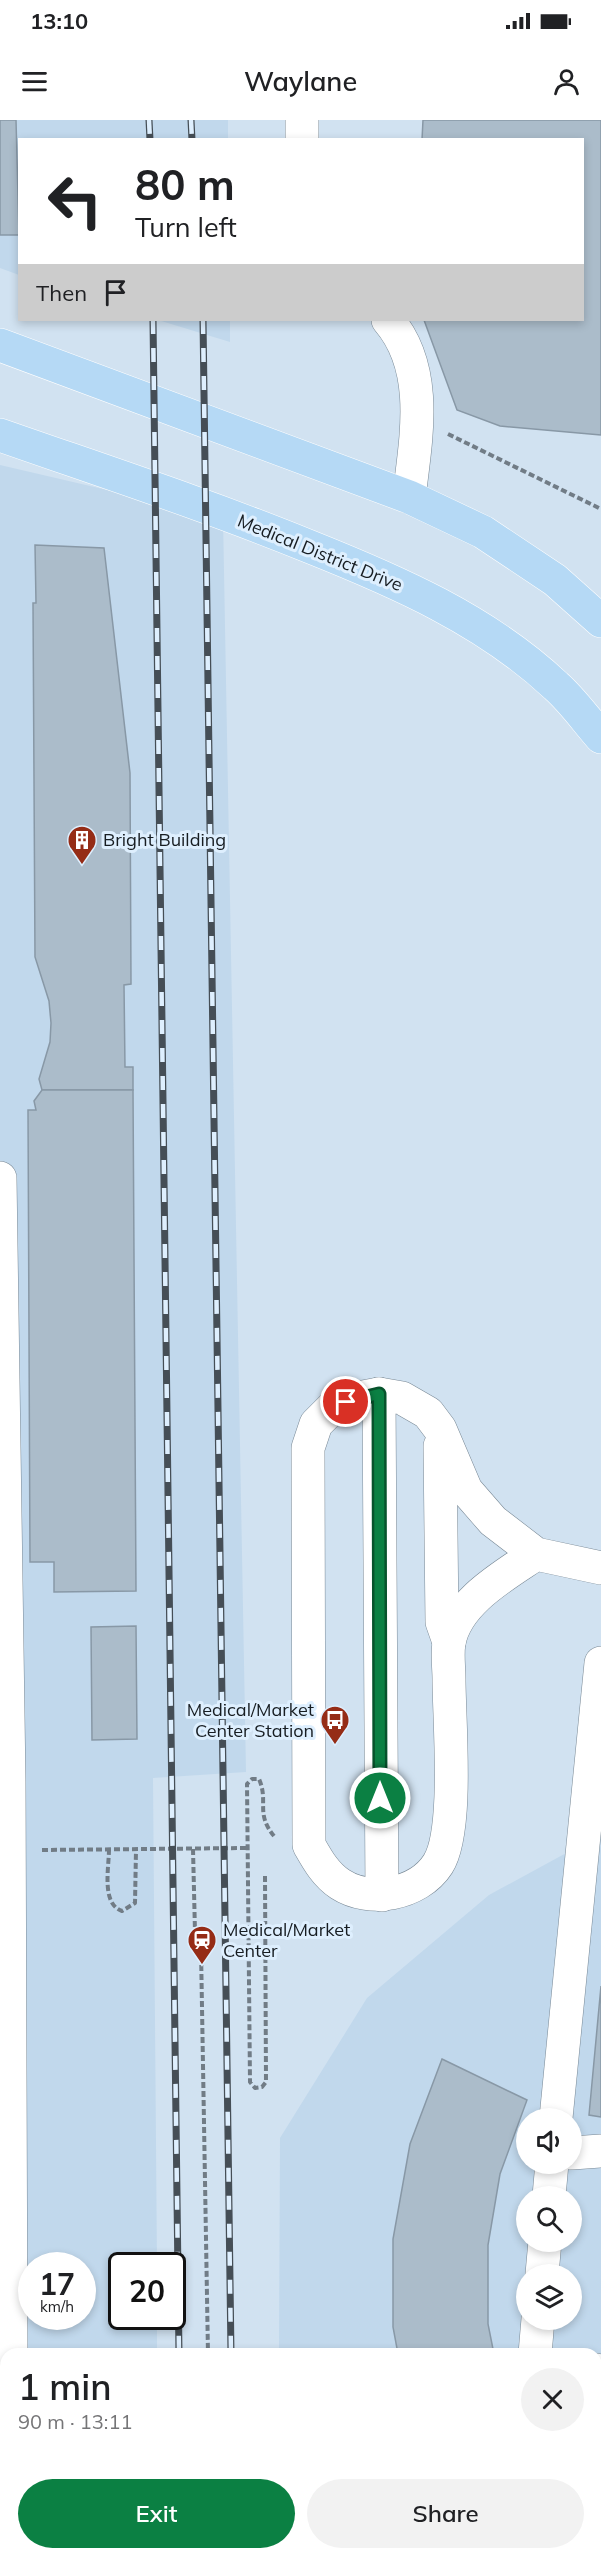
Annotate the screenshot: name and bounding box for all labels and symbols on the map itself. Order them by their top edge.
street label: Medical District Drive [234,509,406,596]
building icon: Bright Building [66,824,98,866]
place label: Bright Building [103,828,226,851]
pin [320,1376,371,1427]
place label: Medical/Market Center Station [187,1698,314,1742]
bus stop icon: Medical/Market Center Station [319,1704,351,1746]
position arrow [348,1766,412,1830]
place label: Medical/Market Center [223,1918,350,1962]
station icon: Medical/Market Center [186,1924,218,1966]
speed limit sign: 20 [108,2252,186,2330]

